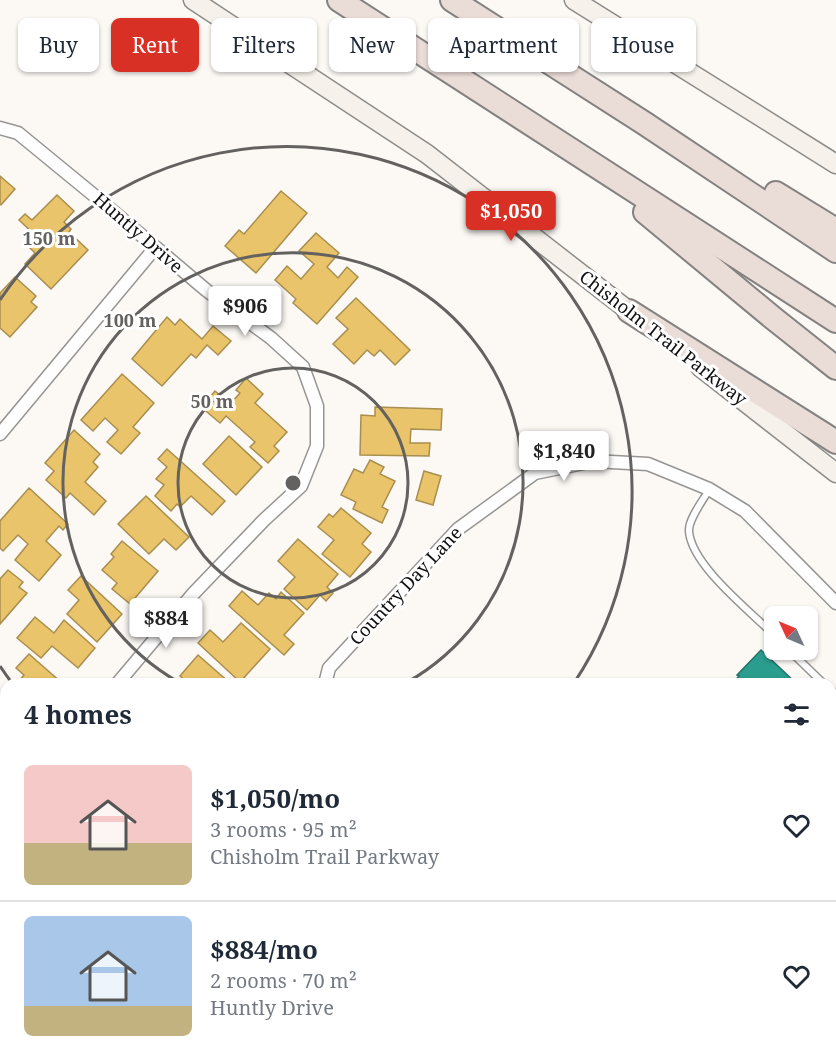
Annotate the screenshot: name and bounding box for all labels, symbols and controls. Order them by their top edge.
chip: Buy [18,18,99,72]
chip: Rent [111,18,199,72]
chip: Filters [211,18,317,72]
chip: New [329,18,416,72]
chip: Apartment [428,18,579,72]
chip: House [591,18,696,72]
street label: Huntly Drive [89,187,189,278]
pin: $1,050 [462,191,560,242]
text: $1,050 [480,197,542,224]
text: 150 m [23,226,76,250]
street label: Chisholm Trail Parkway [575,264,753,411]
pin: $906 [209,286,281,337]
text: $906 [222,292,268,319]
text: 100 m [104,308,157,332]
text: 50 m [191,389,234,413]
pin: $1,840 [515,431,613,482]
text: $1,840 [533,437,595,464]
centre of rings [283,473,303,493]
street label: Country Day Lane [344,521,467,650]
pin: $884 [130,598,202,649]
text: $884 [143,604,189,631]
north arrow [764,606,818,660]
map controls [764,606,818,660]
text: 4 homes [24,696,132,732]
icon: filters [780,698,813,731]
text: $1,050/mo [210,780,340,816]
icon: home [72,789,144,861]
icon: heart [780,809,813,842]
text: 3 rooms · 95 m² [210,816,357,843]
text: Chisholm Trail Parkway [210,843,439,870]
text: $884/mo [210,931,318,967]
icon: home [72,940,144,1012]
icon: heart [780,960,813,993]
text: 2 rooms · 70 m² [210,967,357,994]
text: Huntly Drive [210,994,334,1021]

